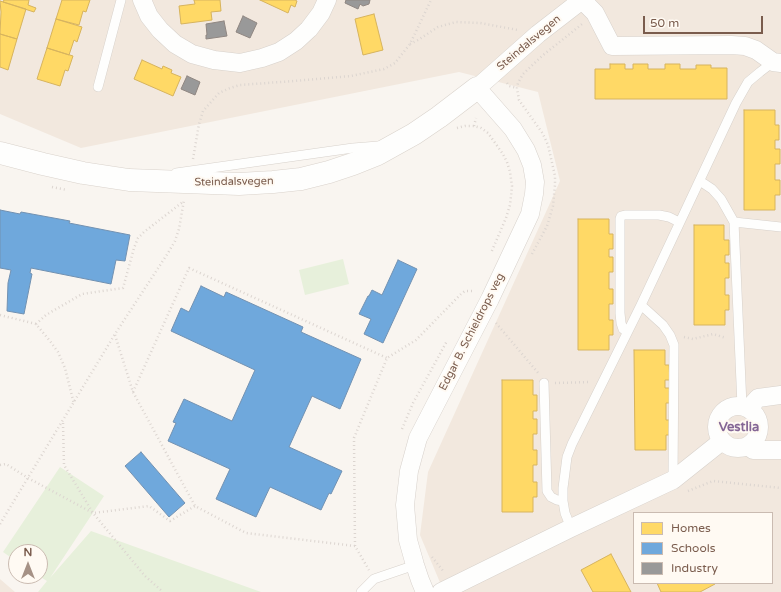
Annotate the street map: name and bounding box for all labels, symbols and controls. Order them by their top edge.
scale bar [645,8,765,34]
street label: Steindalsvegen [494,12,564,74]
text: 50 m [650,16,679,30]
street label: Steindalsvegen [194,175,274,189]
street label: Edgar B. Schieldrops veg [437,271,507,393]
district label: Vestlia [719,420,759,436]
legend [633,512,773,584]
text: Homes [671,521,711,535]
text: Schools [671,541,715,555]
north arrow [8,544,48,584]
text: N [24,546,32,559]
text: Industry [671,561,718,575]

